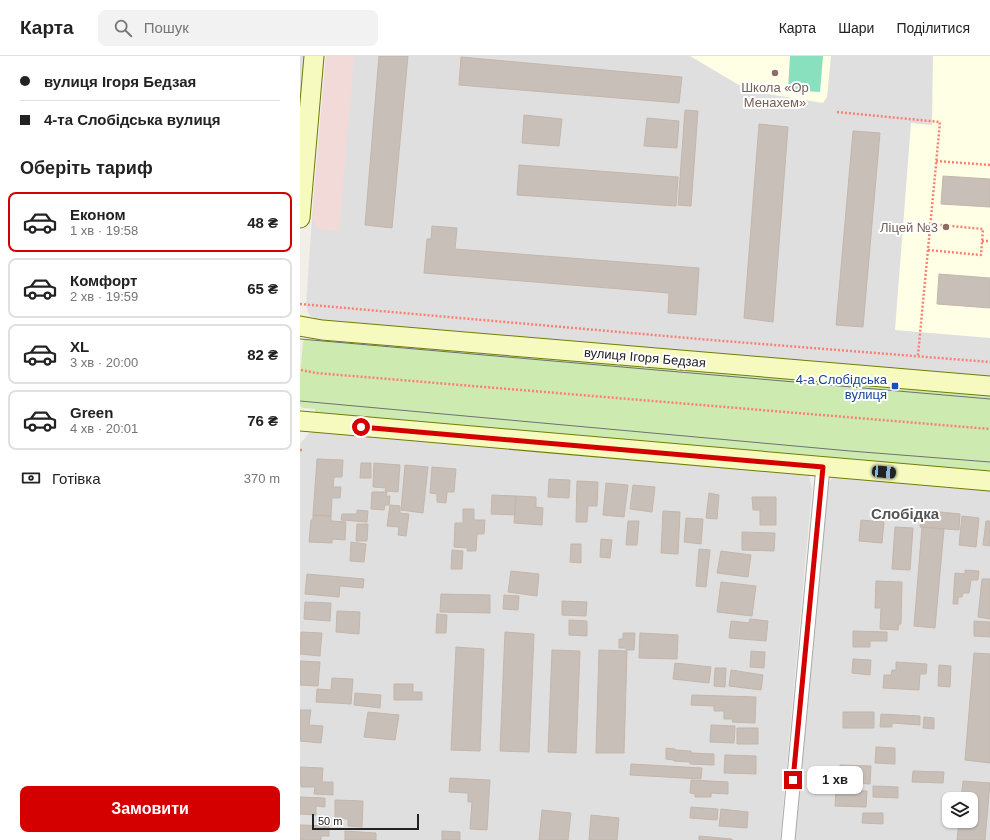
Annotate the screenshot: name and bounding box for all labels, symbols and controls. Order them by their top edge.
search box [98,10,378,46]
text: Карта [20,17,74,38]
icon: search [112,17,134,39]
text: Пошук [144,19,189,36]
text: Карта [779,20,816,36]
text: Шари [838,20,874,36]
text: Поділитися [896,20,970,36]
marker: Школа «Ор Менахем» [770,68,780,78]
text: вулиця Ігоря Бедзая [44,73,196,90]
place label: Школа «Ор Менахем» [741,80,809,110]
text: 4-та Слобідська вулиця [44,111,221,128]
text: Оберіть тариф [20,158,153,178]
icon: car [22,204,58,240]
text: Економ [70,206,126,223]
text: 48 ₴ [247,214,278,231]
place label: Ліцей №3 [880,220,938,235]
marker: Ліцей №3 [941,222,951,232]
text: 1 хв · 19:58 [70,223,138,238]
icon: car [22,270,58,306]
text: Комфорт [70,272,137,289]
text: 65 ₴ [247,280,278,297]
text: 2 хв · 19:59 [70,289,138,304]
icon: car [22,336,58,372]
text: XL [70,338,89,355]
street label: вулиця Ігоря Бедзая [583,345,706,370]
text: 82 ₴ [247,346,278,363]
text: 3 хв · 20:00 [70,355,138,370]
place label: 4-а Слобідська вулиця [796,372,888,402]
marker: 4-а Слобідська вулиця [890,381,900,391]
icon: car [22,402,58,438]
text: Green [70,404,113,421]
text: 76 ₴ [247,412,278,429]
route start [352,418,370,436]
text: 4 хв · 20:01 [70,421,138,436]
car [872,465,896,479]
icon: cash [20,467,42,489]
text: Готівка [52,470,101,487]
text: 370 m [244,471,280,486]
district label: Слобідка [871,505,940,522]
callout: 1 хв [807,766,863,794]
route end [784,771,802,789]
text: 1 хв [822,772,848,787]
button: Замовити [20,786,280,832]
map controls [942,792,978,828]
button: layers [942,792,978,828]
scale bar [312,812,419,831]
text: 50 m [318,815,342,827]

